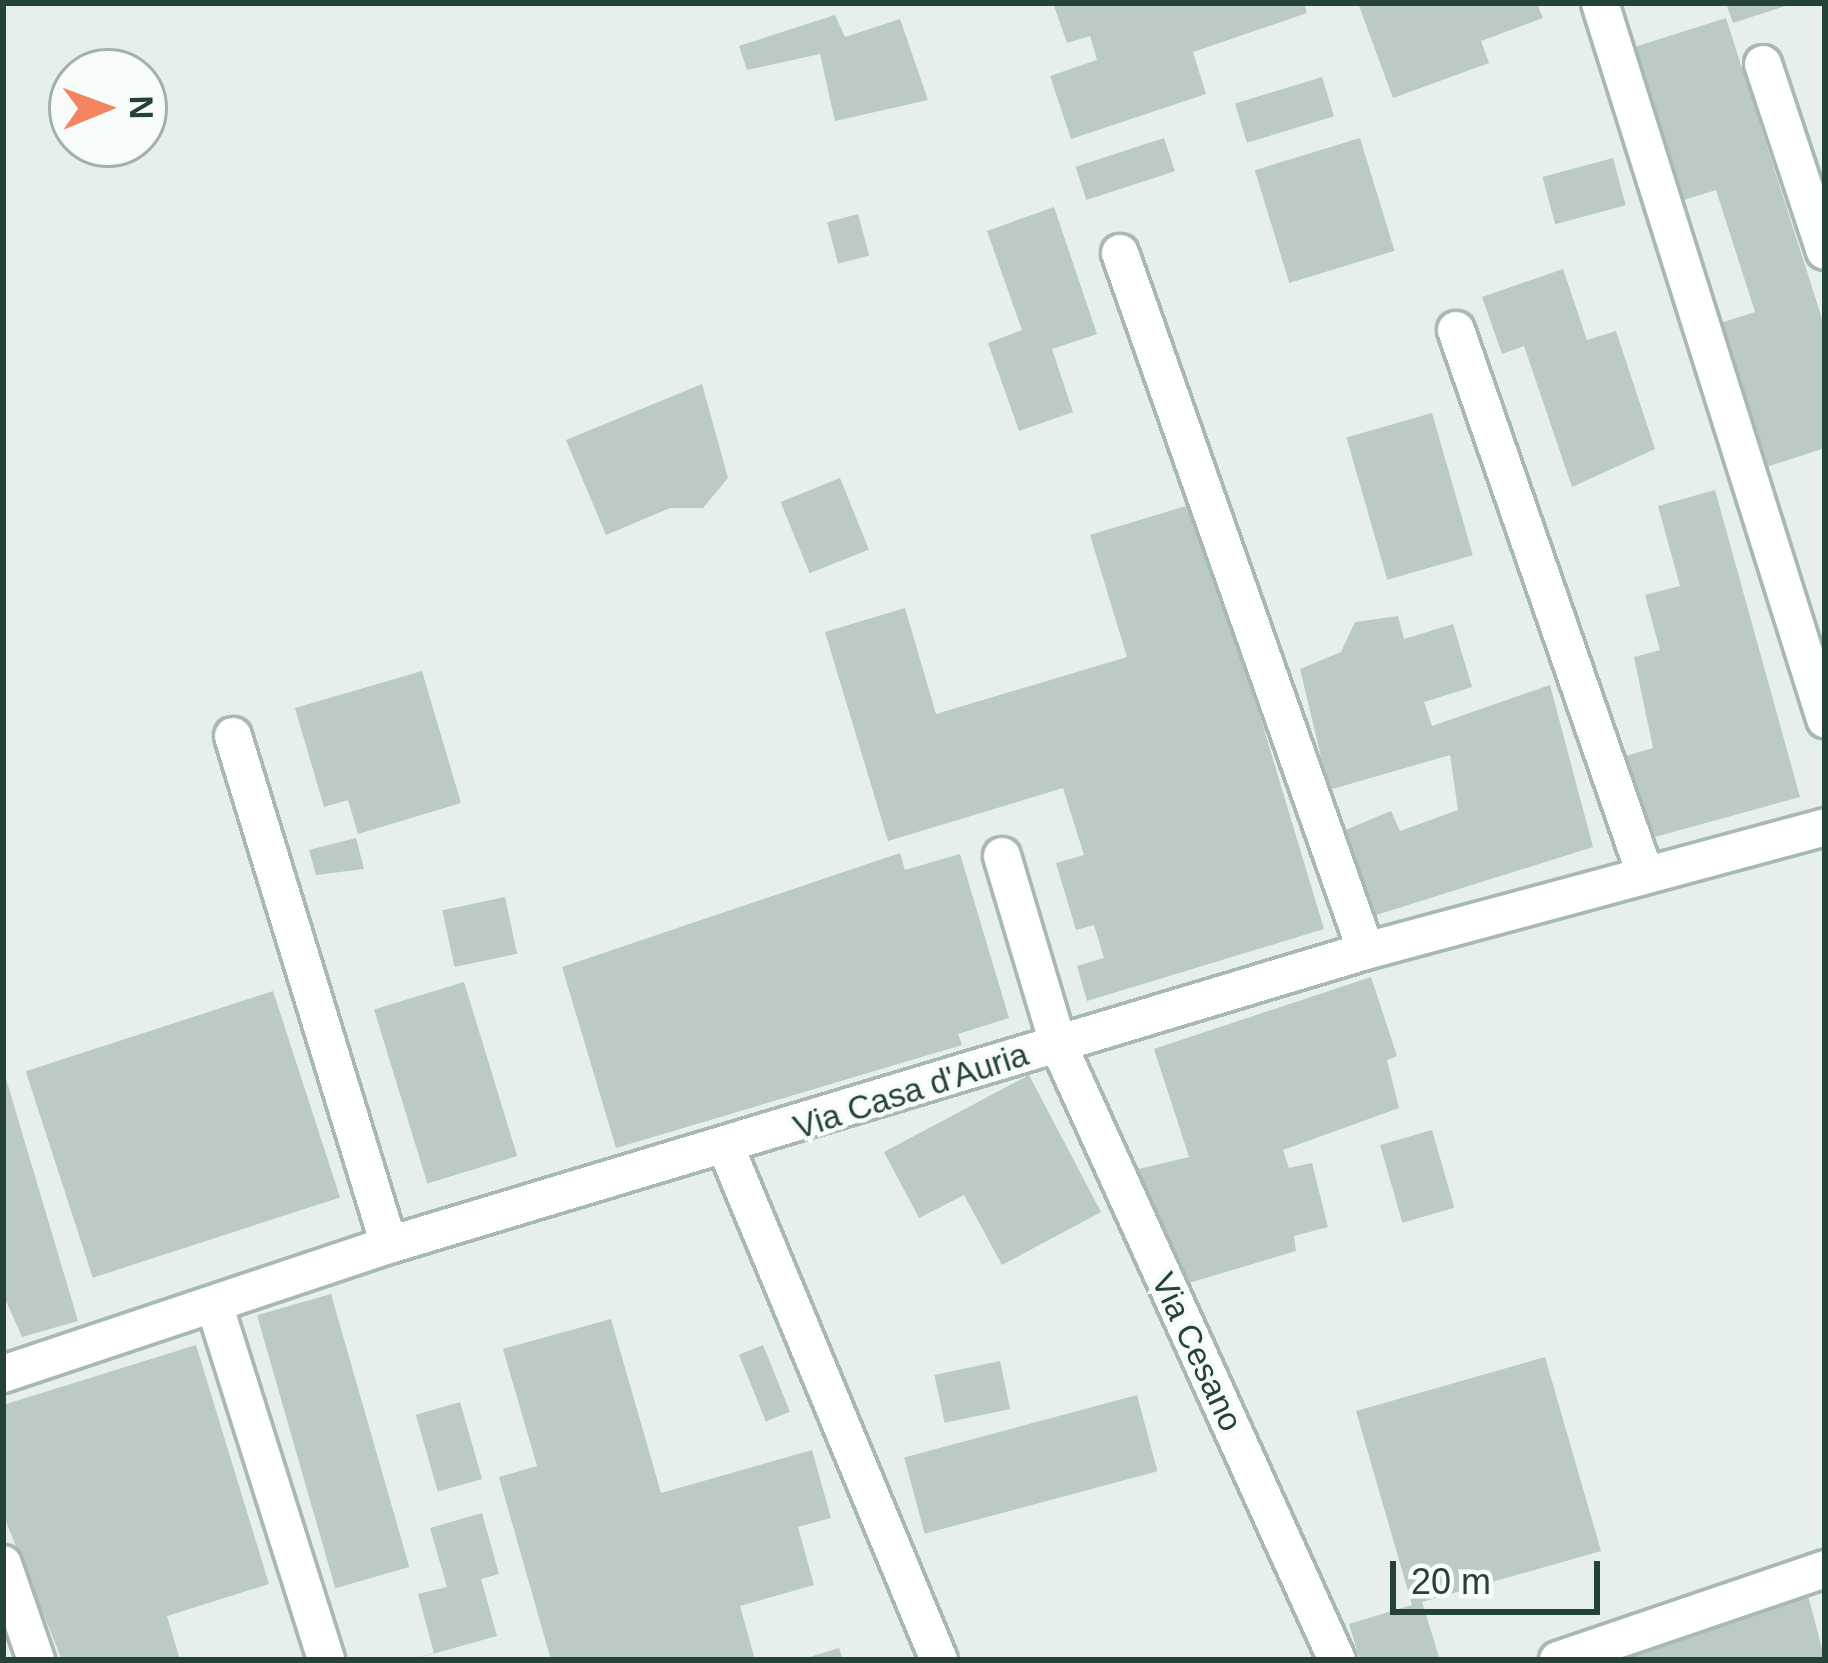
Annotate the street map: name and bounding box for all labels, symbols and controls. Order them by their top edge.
north arrow [48,48,168,168]
text: N [123,95,160,120]
street label: Via Casa d'Auria [789,1034,1033,1148]
street label: Via Cesano [1143,1267,1251,1437]
scale bar [1396,1537,1606,1611]
text: 20 m [1411,1561,1491,1602]

